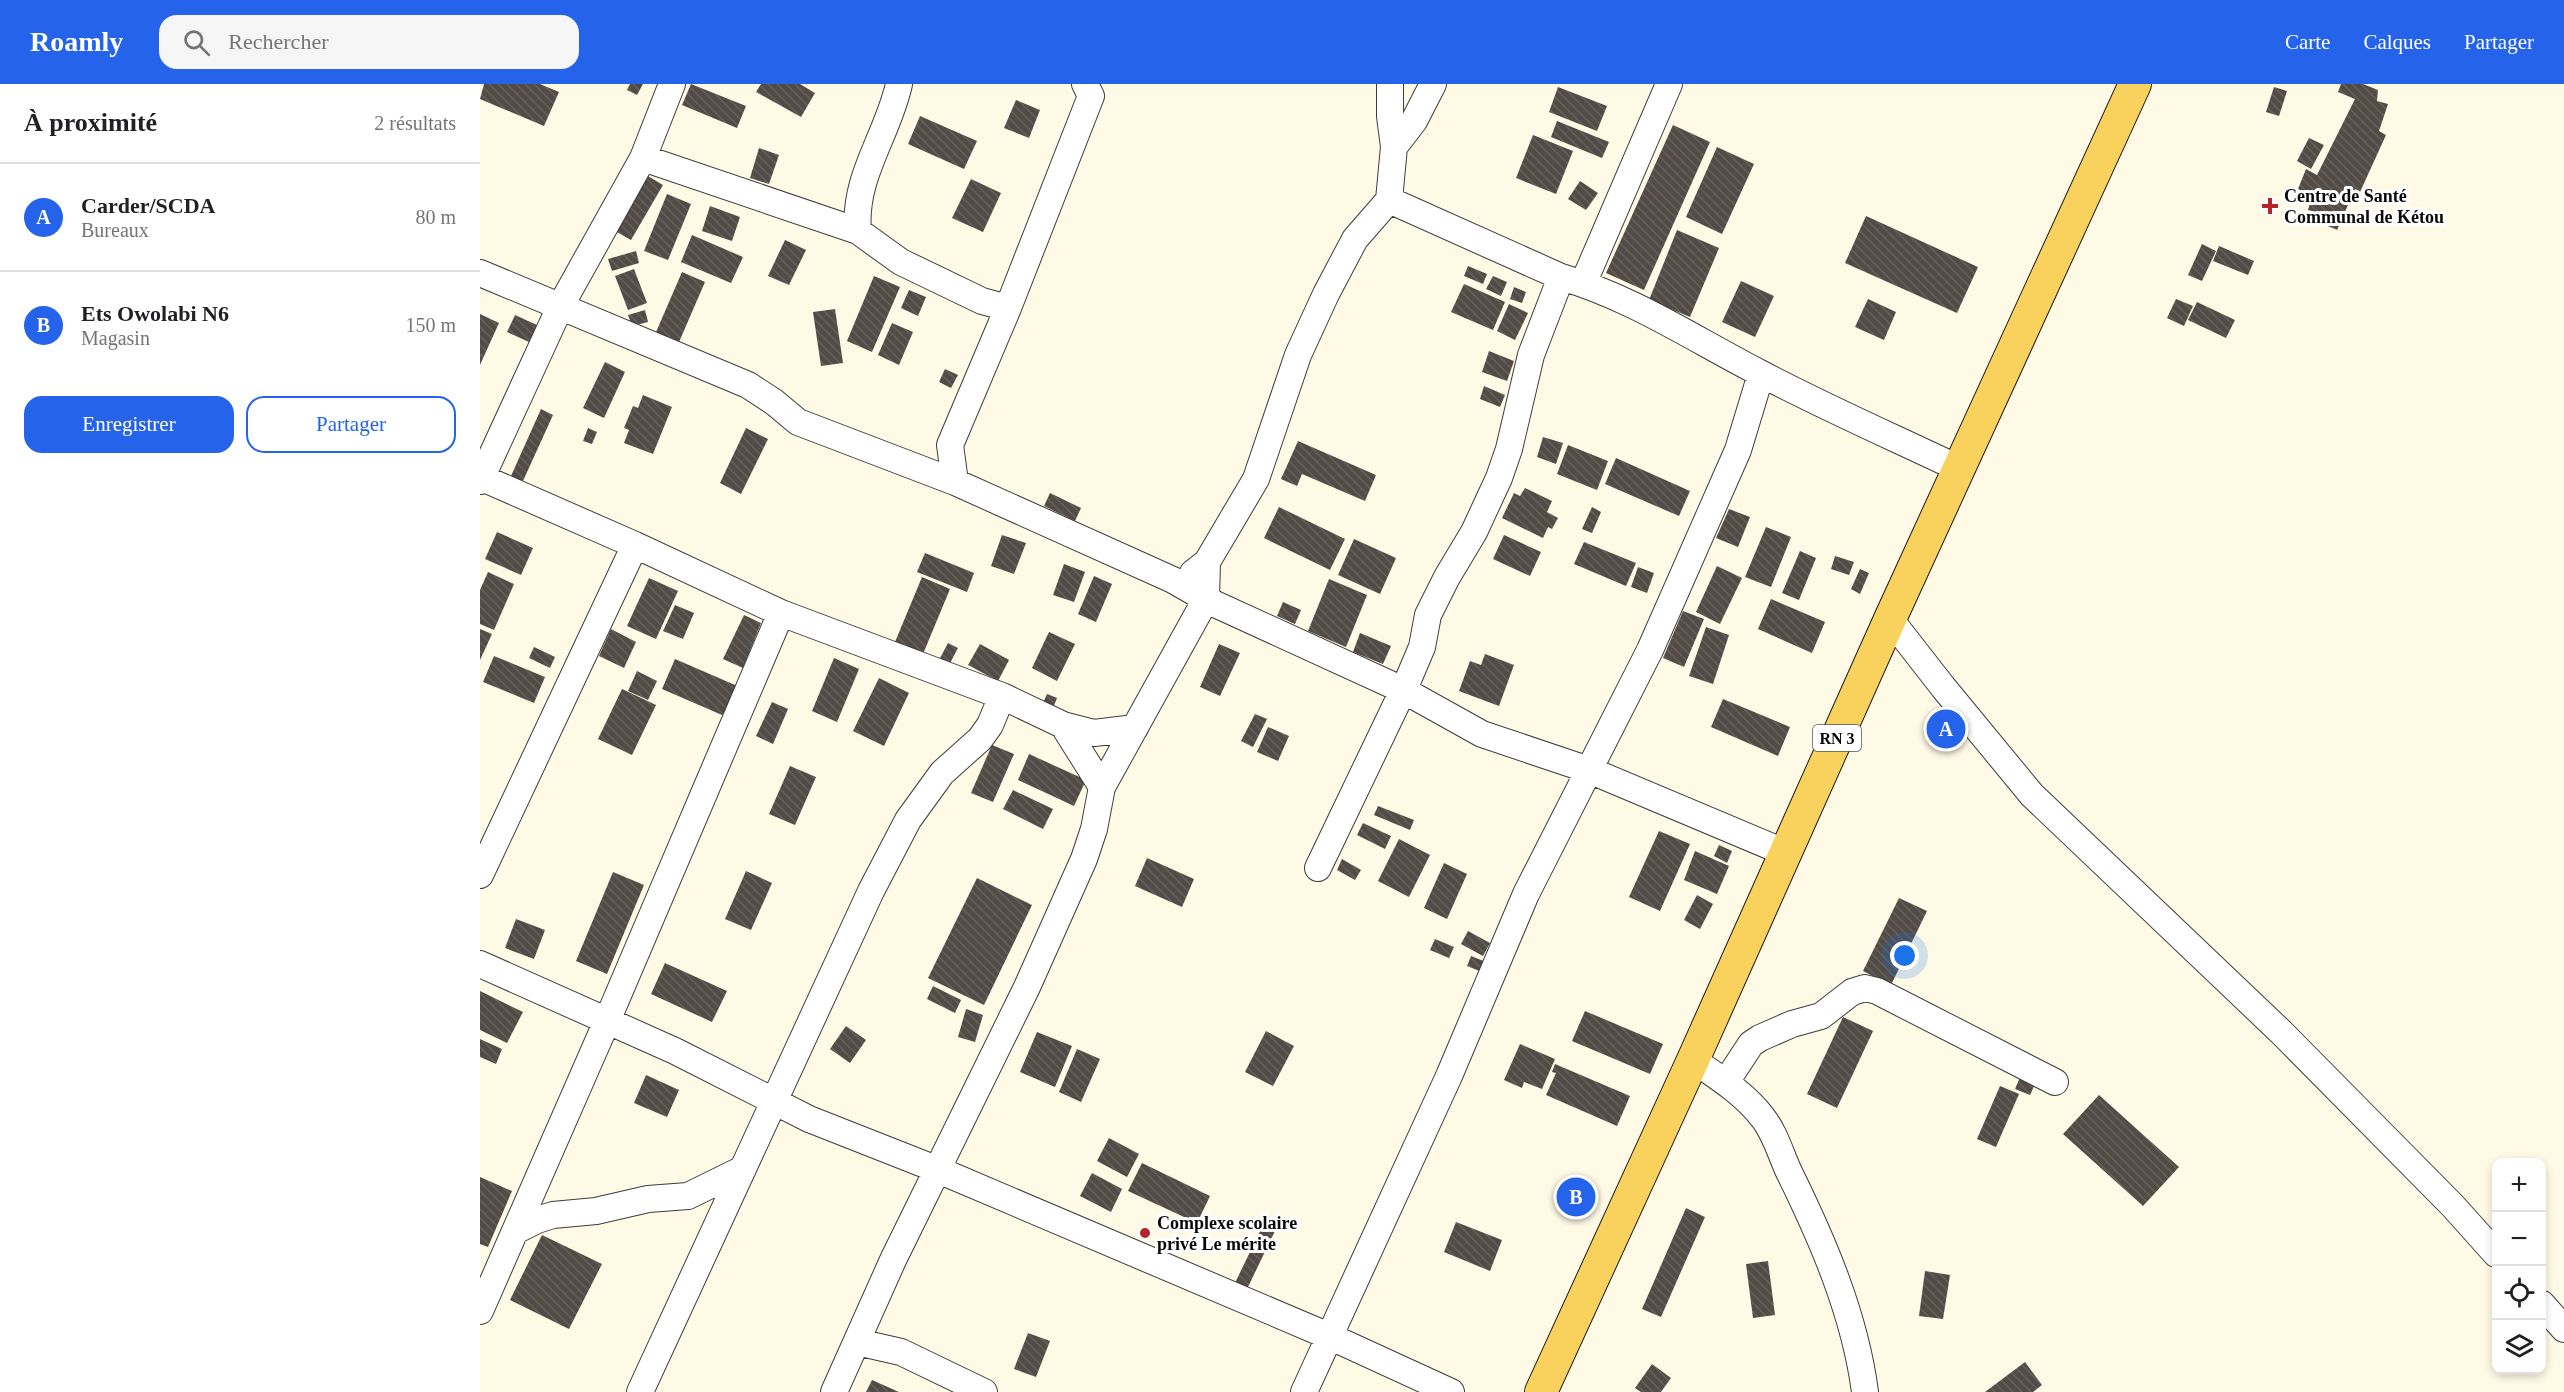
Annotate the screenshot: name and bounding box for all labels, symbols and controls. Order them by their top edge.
search box [159,15,579,69]
text: Roamly [30,26,123,57]
icon: search [180,26,213,59]
text: Rechercher [228,29,328,54]
text: Carte [2285,30,2330,54]
text: Calques [2363,30,2431,54]
text: Partager [2464,30,2534,54]
text: À proximité [24,108,157,137]
text: 2 résultats [374,112,456,134]
place label: Centre de Santé Communal de Kétou [2284,186,2444,227]
text: Carder/SCDA [81,193,215,218]
marker: Centre de Santé Communal de Kétou [2261,197,2279,215]
text: A [36,206,51,228]
text: 80 m [415,206,456,228]
text: Bureaux [81,219,149,241]
text: Ets Owolabi N6 [81,301,229,326]
text: B [37,314,50,336]
text: 150 m [405,314,456,336]
text: Magasin [81,327,150,349]
button: Enregistrer [24,396,234,453]
button: Partager [246,396,456,453]
pin: A [1926,706,1966,752]
road number: RN 3 [1813,725,1861,751]
your location [1890,941,1919,970]
map controls [2492,1158,2546,1374]
button: + [2492,1158,2546,1212]
pin: B [1556,1174,1596,1220]
button: − [2492,1212,2546,1266]
place label: Complexe scolaire privé Le mérite [1157,1213,1297,1254]
marker: Complexe scolaire privé Le mérite [1138,1226,1152,1240]
button: locate [2492,1266,2546,1320]
button: layers [2492,1320,2546,1374]

